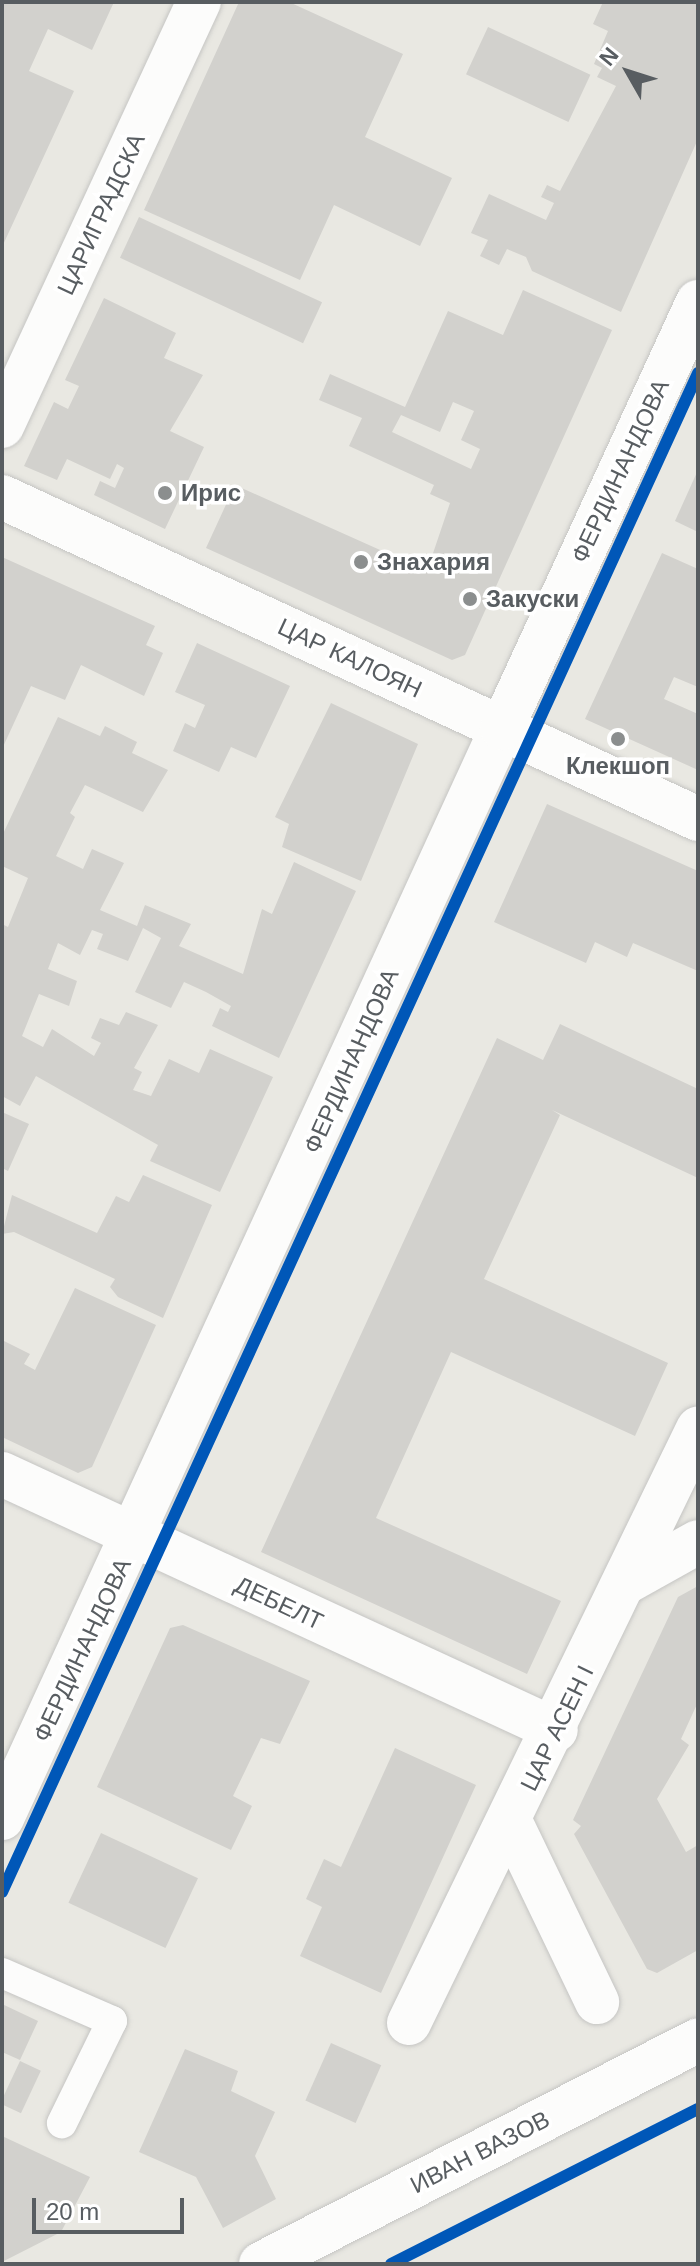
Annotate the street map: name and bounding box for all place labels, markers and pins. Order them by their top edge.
place label: Ирис [181,479,241,507]
marker: Ирис [156,484,174,502]
place label: Знахария [377,548,490,576]
marker: Знахария [352,553,370,571]
place label: Закуски [486,585,579,613]
marker: Закуски [461,590,479,608]
marker: Клекшоп [609,730,627,748]
place label: Клекшоп [566,752,670,780]

